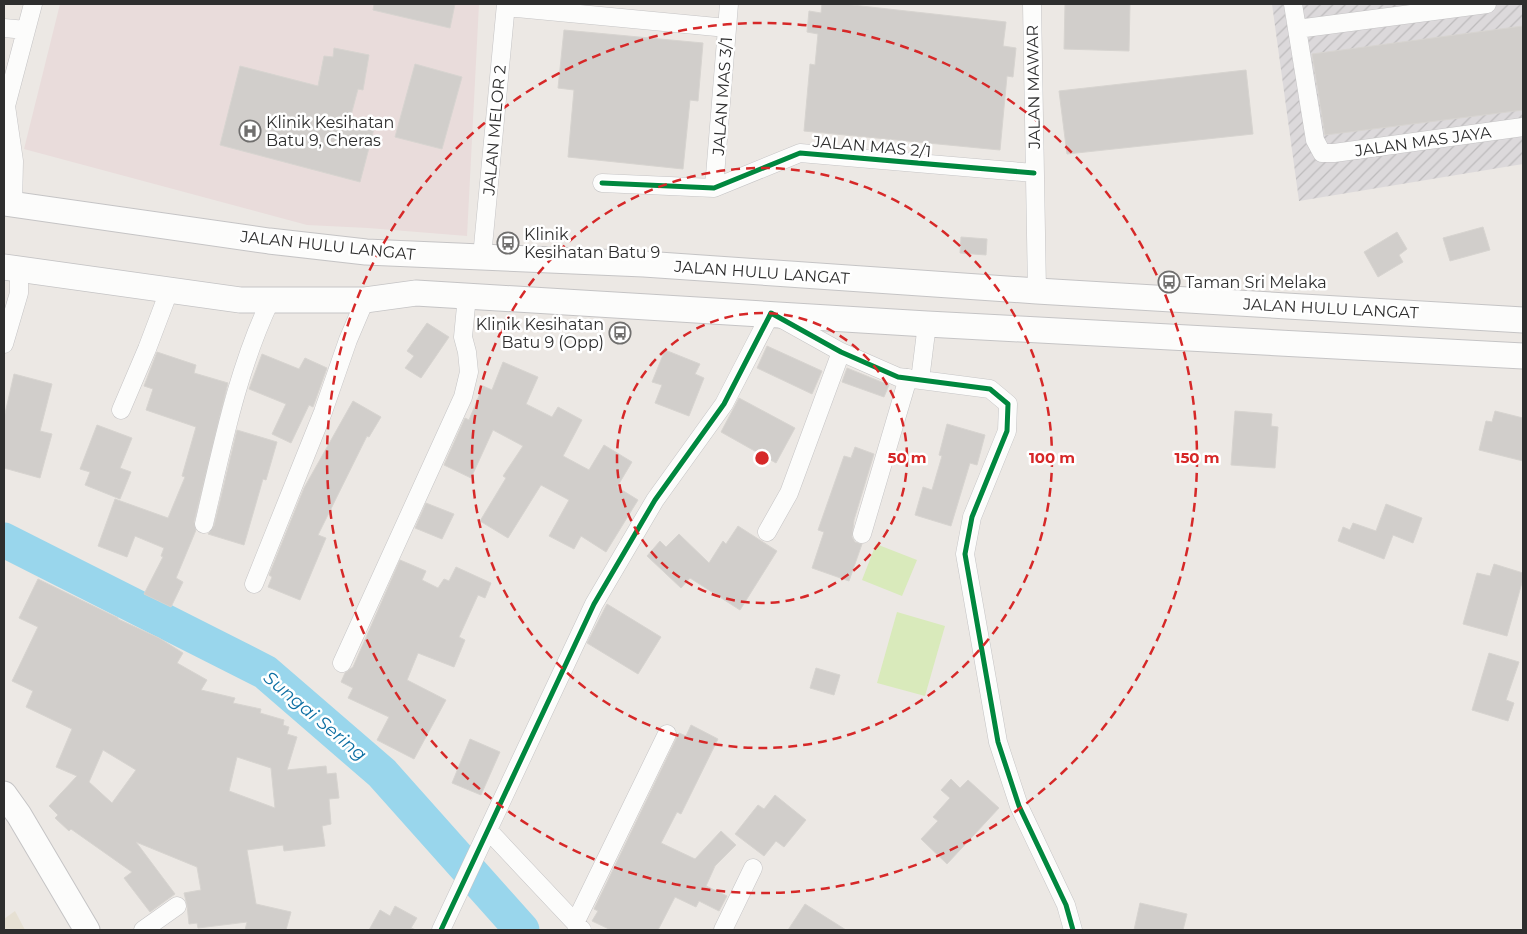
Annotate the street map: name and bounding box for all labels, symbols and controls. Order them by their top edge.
street label: JALAN MAWAR [1023,25,1044,150]
street label: JALAN MAS 3/1 [709,36,736,157]
street label: JALAN MELOR 2 [479,64,510,197]
place label: Klinik Kesihatan Batu 9, Cheras [266,113,394,150]
hospital icon: Klinik Kesihatan Batu 9, Cheras [238,119,262,143]
street label: JALAN MAS JAYA [1353,122,1493,161]
street label: JALAN MAS 2/1 [811,132,932,161]
place label: Klinik Kesihatan Batu 9 [524,225,660,262]
street label: JALAN HULU LANGAT [239,227,417,264]
bus stop icon: Klinik Kesihatan Batu 9 [496,231,520,255]
street label: JALAN HULU LANGAT [673,257,851,288]
bus stop icon: Taman Sri Melaka [1157,270,1181,294]
place label: Taman Sri Melaka [1185,273,1327,292]
street label: JALAN HULU LANGAT [1242,294,1420,323]
place label: Klinik Kesihatan Batu 9 (Opp) [476,315,604,352]
bus stop icon: Klinik Kesihatan Batu 9 (Opp) [608,321,632,345]
text: 50 m [887,448,927,467]
text: 100 m [1029,448,1075,467]
text: 150 m [1175,448,1219,467]
centre of rings [753,449,771,467]
water label: Sungai Sering [259,667,371,765]

